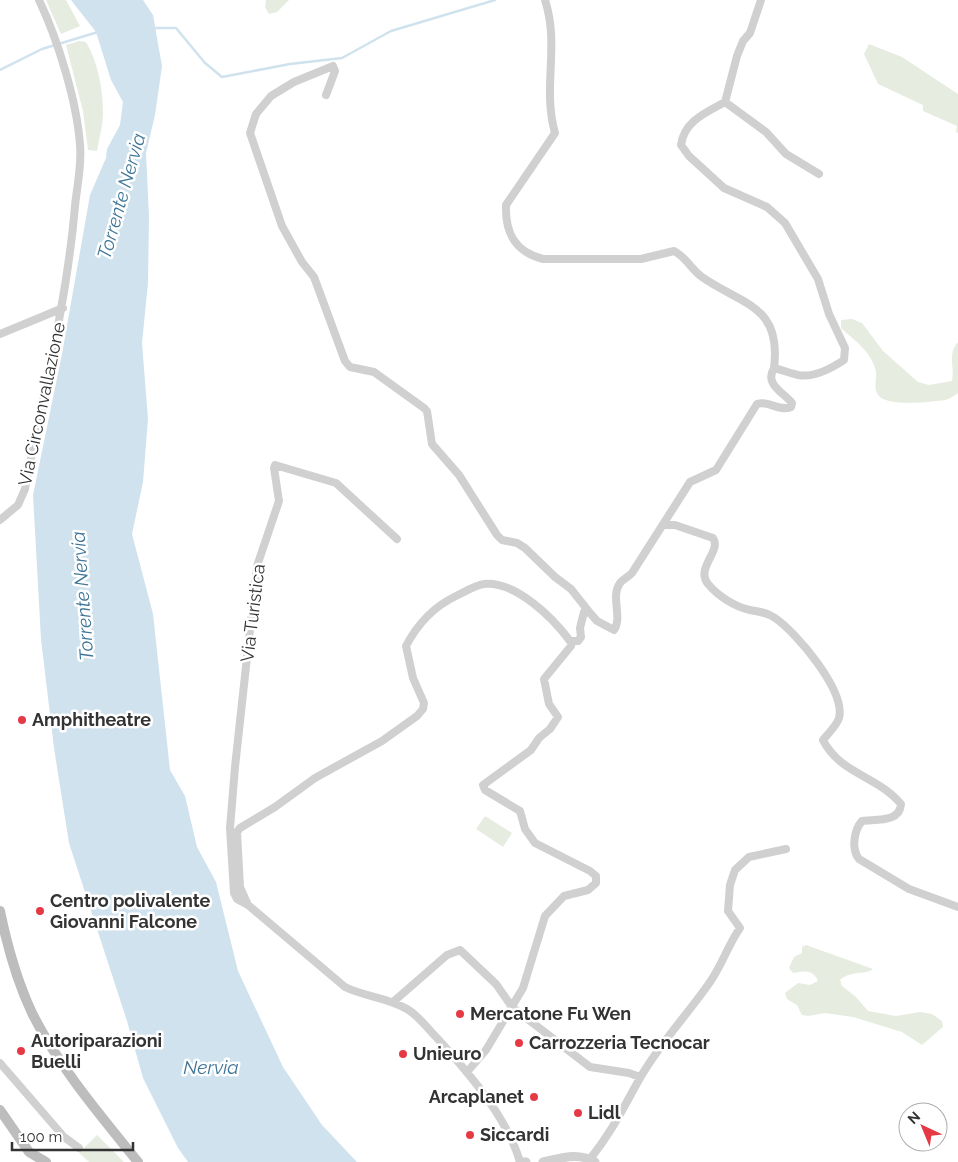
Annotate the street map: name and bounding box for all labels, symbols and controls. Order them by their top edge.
water label: Torrente Nervia [93,131,149,261]
street label: Via Circonvallazione [14,320,69,488]
water label: Torrente Nervia [67,531,97,661]
street label: Via Turistica [236,563,269,663]
place label: Amphitheatre [32,709,151,730]
marker: Amphitheatre [16,714,28,726]
place label: Centro polivalente Giovanni Falcone [50,890,211,932]
marker: Centro polivalente Giovanni Falcone [34,905,46,917]
place label: Mercatone Fu Wen [470,1003,631,1024]
marker: Mercatone Fu Wen [454,1008,466,1020]
place label: Autoriparazioni Buelli [31,1030,162,1072]
place label: Carrozzeria Tecnocar [529,1032,710,1053]
marker: Carrozzeria Tecnocar [513,1037,525,1049]
place label: Unieuro [413,1043,482,1064]
marker: Autoriparazioni Buelli [15,1045,27,1057]
marker: Unieuro [397,1048,409,1060]
water label: Nervia [183,1056,239,1078]
place label: Arcaplanet [429,1086,524,1107]
marker: Arcaplanet [528,1091,540,1103]
place label: Lidl [588,1102,621,1123]
north arrow [898,1102,948,1152]
marker: Lidl [572,1107,584,1119]
text: N [905,1108,923,1127]
scale bar [12,1120,134,1152]
place label: Siccardi [480,1124,549,1145]
text: 100 m [20,1128,62,1146]
marker: Siccardi [464,1129,476,1141]

